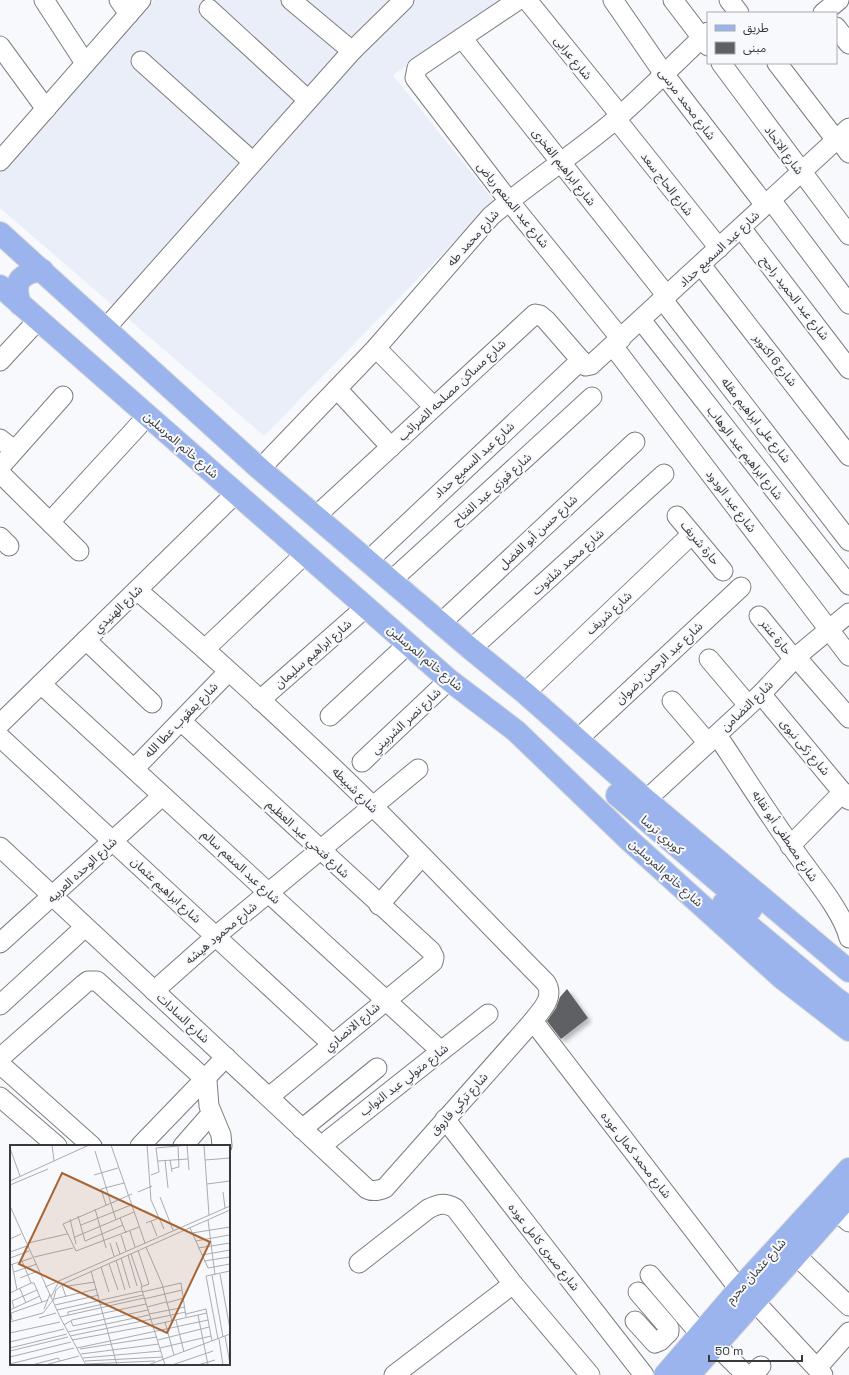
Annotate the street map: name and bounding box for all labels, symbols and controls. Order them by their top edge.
legend [707,12,837,64]
text: طريق [743,20,769,36]
street label: شارع عرابى [550,33,596,84]
text: مبنى [743,40,766,56]
street label: شارع محمد مرسى [654,65,719,144]
street label: شارع الاتحاد [760,122,807,178]
street label: شارع ابراهيم الفخرى [528,125,599,210]
street label: شارع الحاج سعد [636,149,697,220]
street label: شارع عبد المنعم رياض [473,159,553,252]
street label: شارع محمد طه [443,206,503,270]
street label: شارع عبد السميع حداد [675,207,764,291]
street label: شارع عبد الحميد راجح [756,253,833,344]
street label: شارع 6 اكتوبر [748,330,801,390]
street label: شارع مساكن مصلحه الضرائب [395,336,510,445]
street label: شارع على ابراهيم مقله [717,374,794,467]
street label: شارع ابراهيم عبد الوهاب [703,403,787,504]
street label: شارع خاتم المرسلين [140,408,222,483]
street label: شارع عبد السميع حداد [430,418,519,502]
street label: شارع فوزي عبد الفتاح [449,449,536,530]
street label: شارع عبد الودود [701,466,760,536]
street label: شارع حسن أبو الفضل [495,491,582,574]
street label: حارة شريف [677,518,723,568]
street label: شارع محمد شلتوت [529,525,608,599]
street label: شارع الهنيدي [90,581,147,638]
street label: شارع شريف [583,588,636,639]
street label: حارة عنتر [756,615,795,658]
street label: شارع ابراهيم سليمان [271,616,356,693]
street label: شارع عبد الرحمن رضوان [612,618,707,708]
street label: شارع خاتم المرسلين [383,622,466,695]
street label: شارع التضامن [717,677,777,736]
street label: شارع يعقوب عطا الله [141,679,222,762]
street label: شارع نصر الشربيني [368,684,446,759]
street label: شارع زكى نبوى [776,715,833,779]
street label: شارع شبيطه [328,764,381,817]
street label: شارع مصطفى أبو نقابه [748,787,822,885]
street label: شارع فتحي عبد العظيم [262,797,353,883]
street label: كوبري ترسا [636,812,688,860]
street label: شارع عبد المنعم سالم [198,826,284,908]
street label: شارع الوحده العربيه [44,834,121,907]
street label: شارع خاتم المرسلين [625,836,706,911]
street label: شارع ابراهيم عثمان [127,853,204,927]
street label: شارع محمود هيشه [182,898,261,969]
street label: شارع السادات [152,989,213,1047]
street label: شارع الانصاري [321,999,384,1056]
street label: شارع متولي عبد التواب [356,1040,453,1121]
street label: شارع تركي فاروق [427,1069,493,1140]
street label: شارع محمد كمال عوده [596,1108,675,1202]
inset map [10,1145,230,1365]
street label: شارع صبرى كامل عوده [504,1200,583,1295]
street label: شارع عثمان محرم [722,1235,790,1308]
scale bar [709,1337,802,1363]
text: 50 m [715,1343,743,1359]

